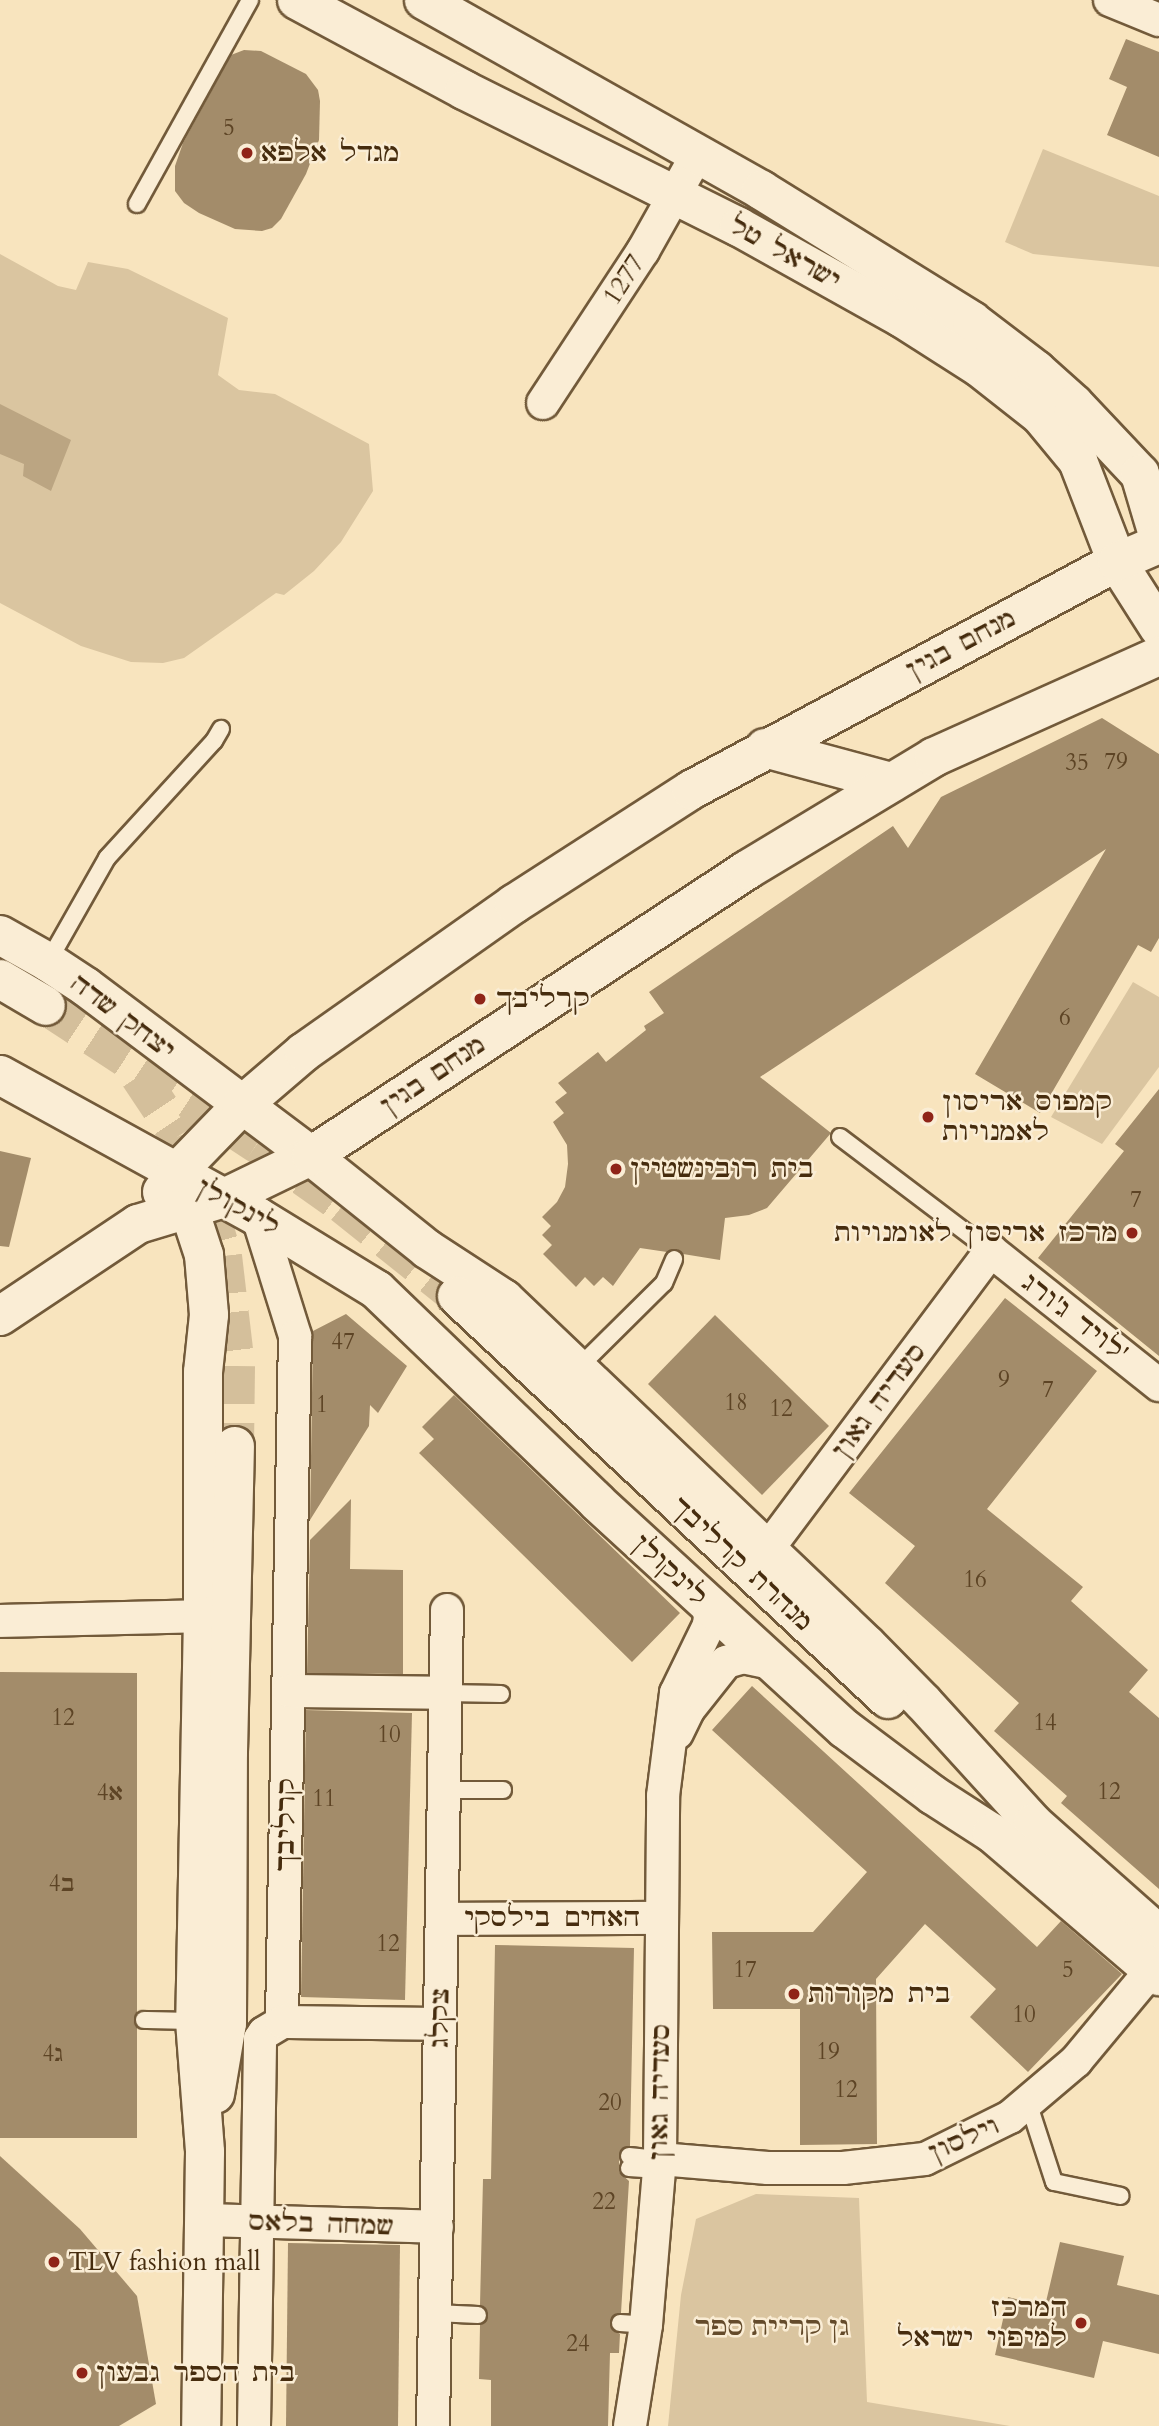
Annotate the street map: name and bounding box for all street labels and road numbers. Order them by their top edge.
street label: ישראל טל [727,211,843,295]
street label: 1277 [596,249,652,311]
street label: מנחם בגין [903,603,1019,685]
street label: יצחק שדה [67,970,179,1064]
street label: מנחם בגין [377,1030,489,1120]
street label: לינקולן [191,1171,285,1243]
street label: לויד ג'ורג' [1018,1269,1132,1367]
street label: סעדיה גאון [827,1339,931,1463]
street label: מנהרת קרליבך [667,1492,817,1636]
street label: לינקולן [626,1528,714,1612]
street label: קרליבך [270,1778,302,1872]
street label: האחים בילסקי [467,1902,637,1934]
street label: צקלג [424,1988,456,2048]
street label: סעדיה גאון [643,2026,677,2158]
street label: וילסון [924,2110,1004,2168]
street label: שמחה בלאס [251,2206,391,2242]

